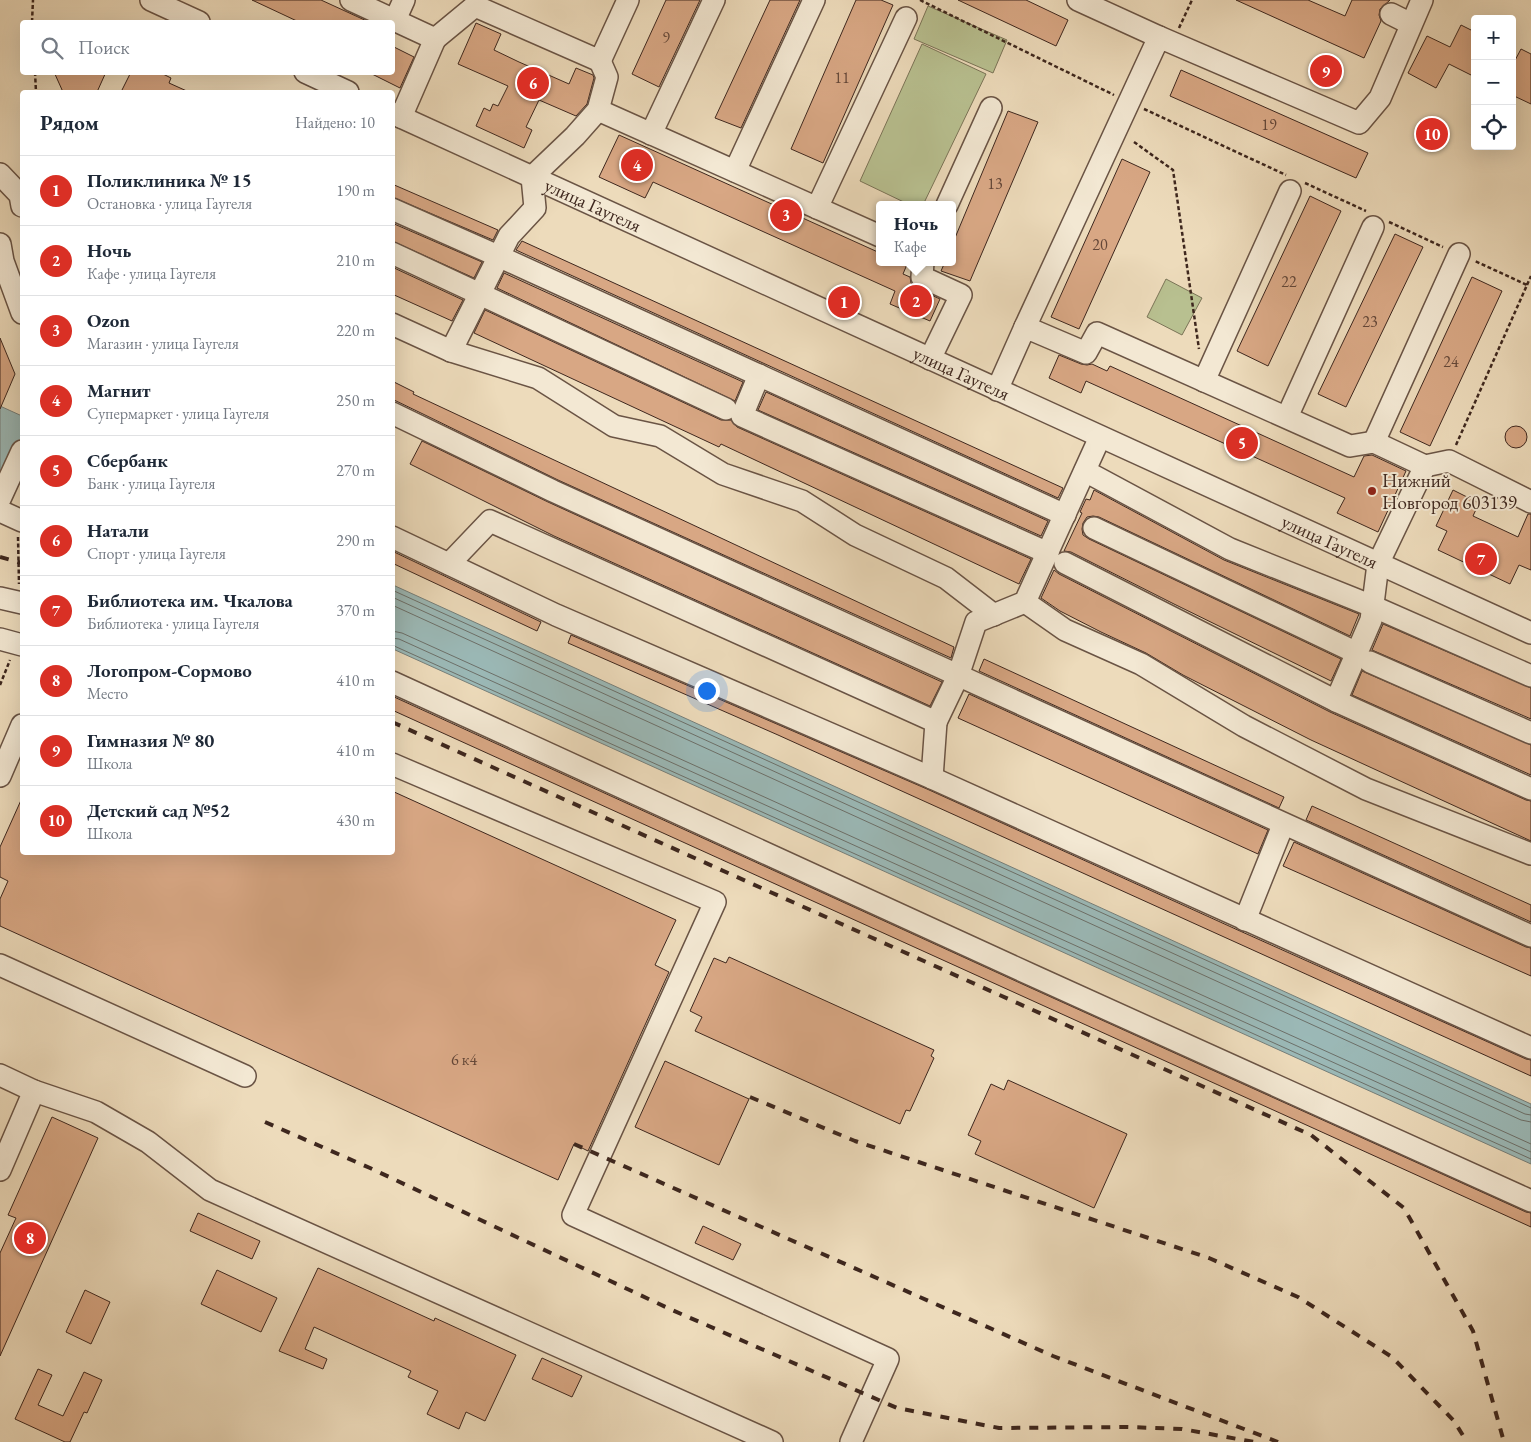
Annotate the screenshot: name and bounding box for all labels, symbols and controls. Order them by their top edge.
map controls [1471,15,1516,150]
button: + [1471,15,1516,60]
search box [20,20,395,75]
house number: 9 [662,27,670,48]
icon: search [38,34,66,62]
text: Поиск [78,35,130,60]
pin: 9 [1310,52,1342,90]
button: − [1471,60,1516,105]
pin: 6 [517,64,549,102]
house number: 11 [834,67,850,88]
button: locate [1471,105,1516,150]
text: Рядом [40,109,99,136]
text: Найдено: 10 [295,112,375,133]
house number: 19 [1261,114,1277,135]
pin: 10 [1416,115,1448,153]
pin: 4 [621,146,653,184]
text: Поликлиника № 15 [87,168,252,193]
street label: улица Гаугеля [541,172,646,238]
house number: 13 [987,173,1003,194]
text: 1 [52,180,60,201]
text: 190 m [336,180,375,201]
text: Остановка · улица Гаугеля [87,193,252,214]
pin: 3 [770,196,802,234]
popup [876,201,956,266]
text: Ночь [894,211,938,236]
house number: 20 [1092,234,1108,255]
text: Кафе [894,236,926,257]
text: Ночь [87,238,131,263]
text: 2 [52,250,60,271]
text: 210 m [336,250,375,271]
text: Кафе · улица Гаугеля [87,263,216,284]
house number: 22 [1281,271,1297,292]
pin: 2 [900,282,932,320]
pin: 1 [828,283,860,321]
text: Ozon [87,308,130,333]
house number: 23 [1362,311,1378,332]
text: 3 [52,320,60,341]
text: 220 m [336,320,375,341]
text: Магазин · улица Гаугеля [87,333,239,354]
street label: улица Гаугеля [909,341,1014,407]
house number: 24 [1443,351,1459,372]
text: Магнит [87,378,151,403]
text: 4 [52,390,60,411]
text: 250 m [336,390,375,411]
text: Супермаркет · улица Гаугеля [87,403,269,424]
pin: 5 [1226,424,1258,462]
text: Сбербанк [87,448,168,473]
text: 5 [52,460,60,481]
text: 270 m [336,460,375,481]
place label: Нижний Новгород 603139 [1382,468,1517,515]
text: Банк · улица Гаугеля [87,473,215,494]
marker: Нижний Новгород 603139 [1366,485,1378,497]
street label: улица Гаугеля [1277,509,1382,575]
text: Натали [87,518,149,543]
text: 6 [52,530,60,551]
text: 290 m [336,530,375,551]
pin: 7 [1465,540,1497,578]
text: Спорт · улица Гаугеля [87,543,226,564]
text: Библиотека им. Чкалова [87,588,293,613]
text: 7 [52,600,60,621]
text: 370 m [336,600,375,621]
text: Библиотека · улица Гаугеля [87,613,259,634]
text: Логопром-Сормово [87,658,252,683]
text: 8 [52,670,60,691]
text: 410 m [336,670,375,691]
your location [694,678,720,704]
text: Место [87,683,128,704]
text: Гимназия № 80 [87,728,214,753]
text: 9 [52,740,60,761]
text: 410 m [336,740,375,761]
text: Школа [87,753,132,774]
text: Детский сад №52 [87,798,230,823]
text: 10 [48,810,64,831]
text: 430 m [336,810,375,831]
text: Школа [87,823,132,844]
house number: 6 к4 [451,1049,477,1070]
pin: 8 [14,1219,46,1257]

